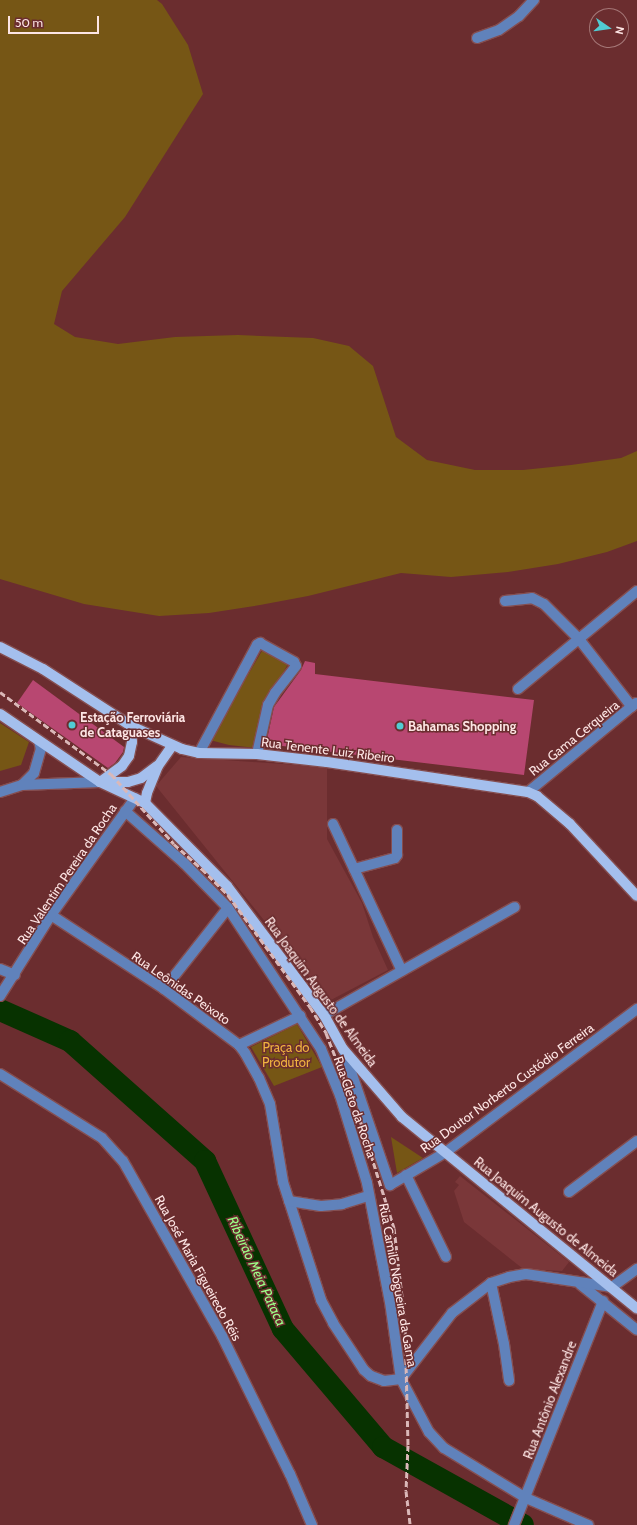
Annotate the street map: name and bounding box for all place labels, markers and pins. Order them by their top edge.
place label: Estação Ferroviária de Cataguases [80,710,185,741]
place label: Bahamas Shopping [408,718,516,734]
marker: Estação Ferroviária de Cataguases [67,720,77,730]
marker: Bahamas Shopping [395,721,405,731]

